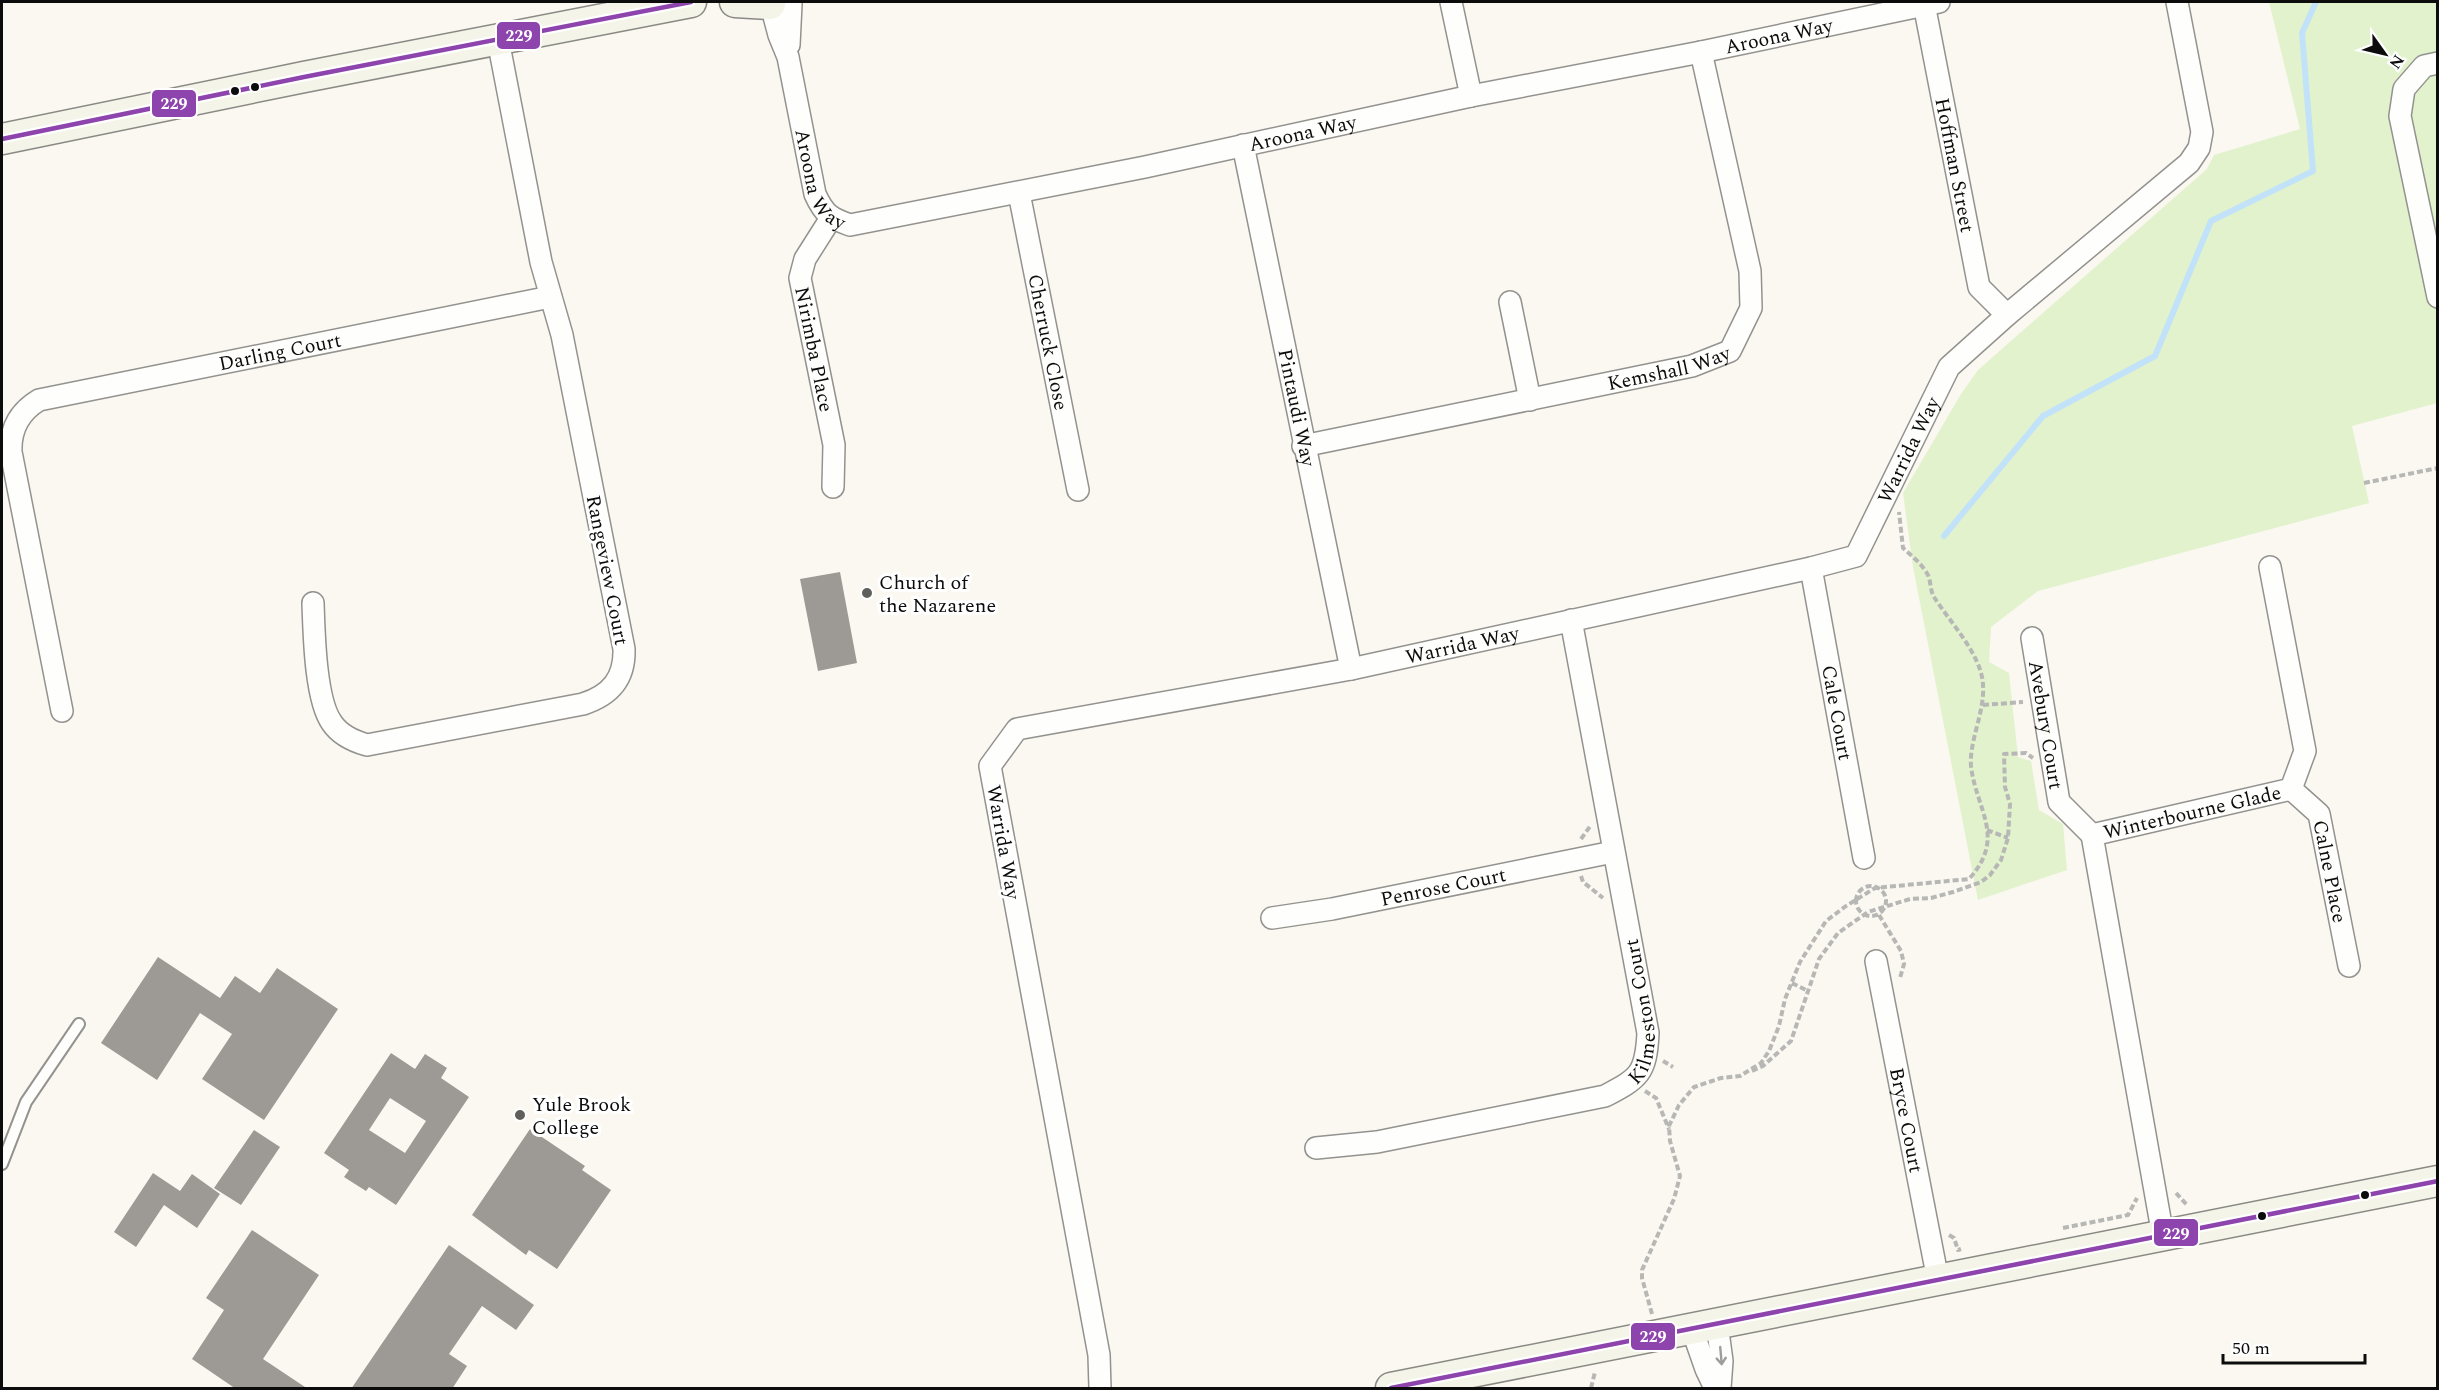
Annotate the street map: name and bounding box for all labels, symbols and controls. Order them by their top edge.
street label: Aroona Way [1722,10,1837,63]
line badge: 229 [496,21,541,50]
text: 229 [506,24,532,48]
north arrow [2355,24,2415,84]
text: N [2383,50,2410,74]
unlabelled marker [249,81,261,93]
unlabelled marker [229,85,241,97]
line badge: 229 [151,89,197,118]
text: 229 [161,92,187,116]
street label: Hoffman Street [1927,95,1982,235]
street label: Aroona Way [1246,107,1361,160]
street label: Aroona Way [786,126,851,238]
street label: Cherruck Close [1019,272,1076,413]
street label: Nirimba Place [786,284,841,415]
street label: Darling Court [216,325,344,379]
street label: Kemshall Way [1605,338,1736,399]
street label: Pintaudi Way [1269,346,1323,471]
street label: Warrida Way [1870,391,1949,509]
street label: Rangeview Court [578,493,636,648]
place label: Church of the Nazarene [879,568,996,621]
marker: Church of the Nazarene [860,586,874,600]
street label: Warrida Way [1403,618,1523,673]
street label: Avebury Court [2020,658,2071,792]
street label: Cale Court [1813,663,1860,763]
street label: Winterbourne Glade [2100,778,2284,848]
street label: Warrida Way [978,783,1028,903]
street label: Calne Place [2305,818,2354,926]
street label: Penrose Court [1378,860,1509,915]
street label: Kilmeston Court [1617,936,1664,1092]
street label: Bryce Court [1881,1065,1931,1175]
place label: Yule Brook College [532,1090,631,1143]
marker: Yule Brook College [513,1108,527,1122]
unlabelled marker [2359,1189,2371,1201]
unlabelled marker [2256,1210,2268,1222]
line badge: 229 [2153,1218,2199,1247]
text: 229 [2163,1222,2189,1246]
line badge: 229 [1630,1322,1676,1351]
text: 229 [1640,1325,1666,1349]
scale bar [2223,1327,2366,1365]
text: 50 m [2232,1335,2270,1362]
one-way arrow [1716,1346,1727,1366]

